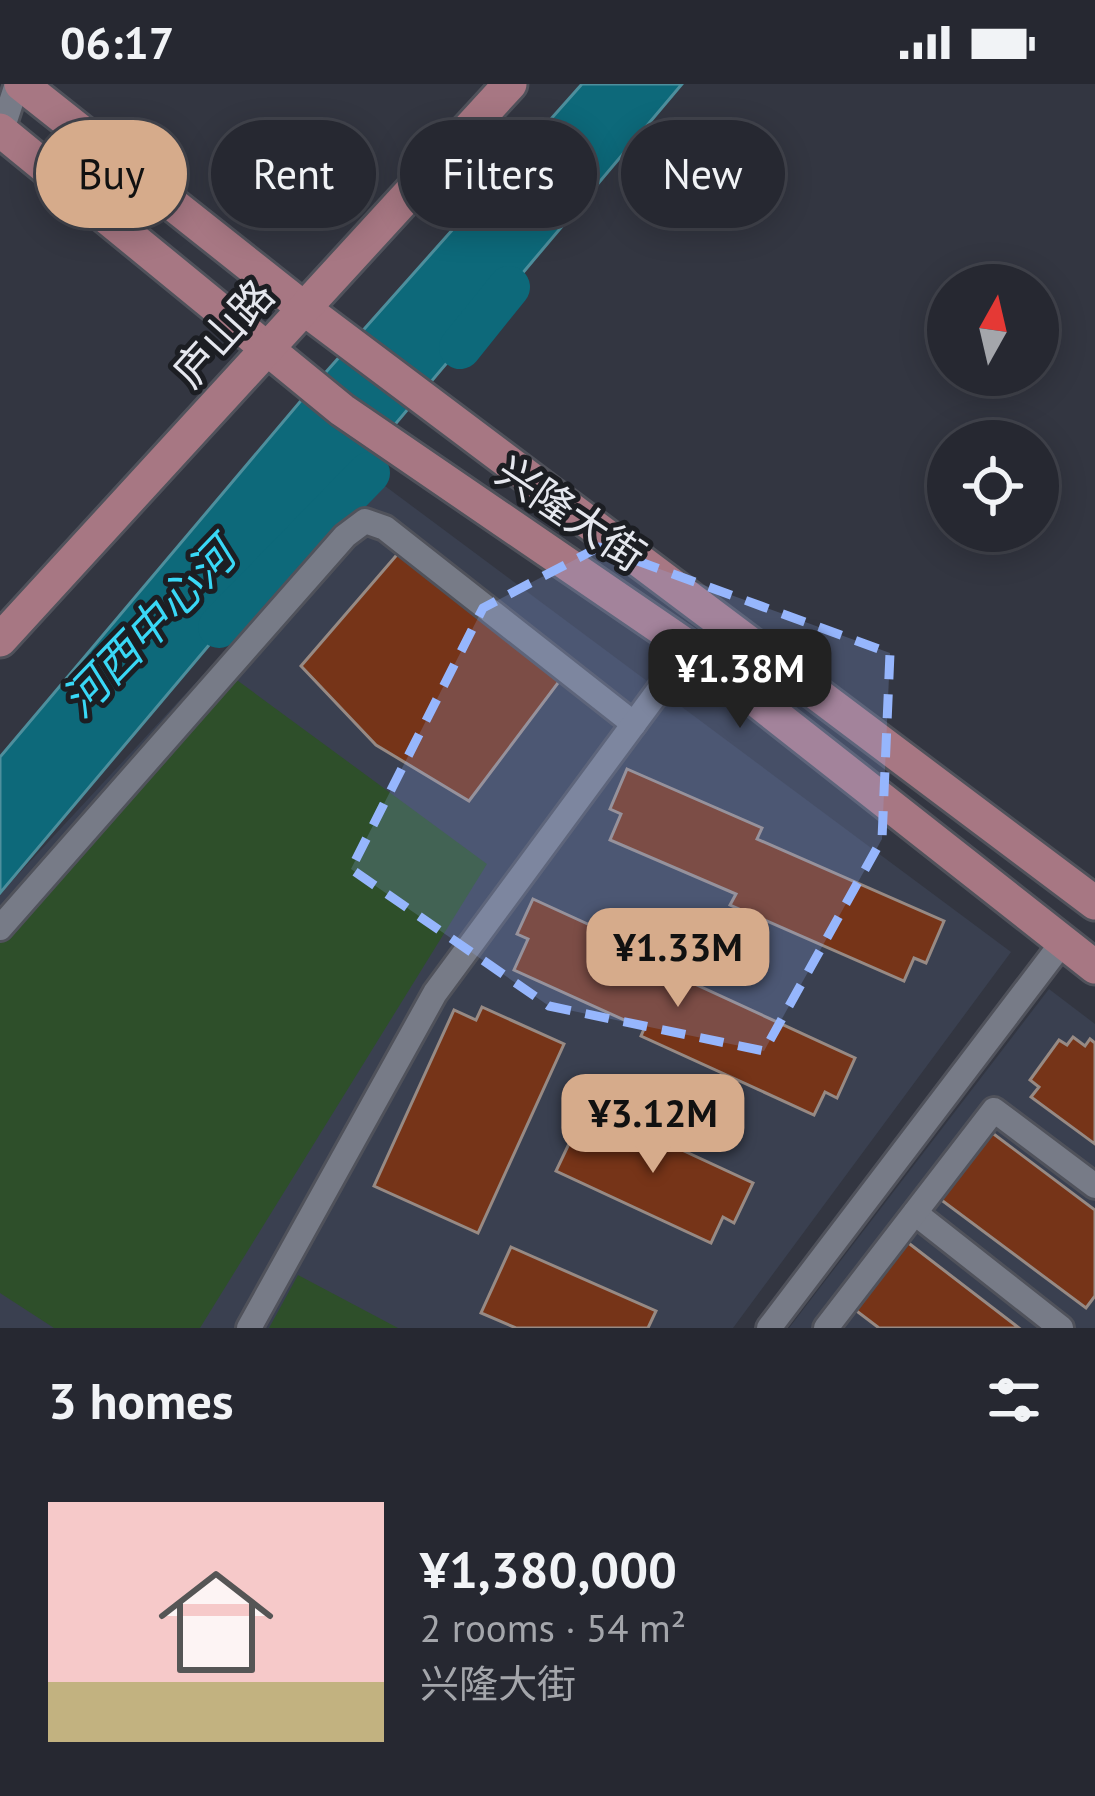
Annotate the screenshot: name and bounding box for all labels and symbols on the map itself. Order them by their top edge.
north arrow [927,264,1059,396]
street label: 庐山路 [160,268,286,398]
street label: 兴隆大街 [486,443,656,583]
water label: 河西中心河 [49,520,253,728]
pin: ¥1.38M [642,629,838,731]
pin: ¥1.33M [580,908,776,1010]
pin: ¥3.12M [555,1074,751,1176]

